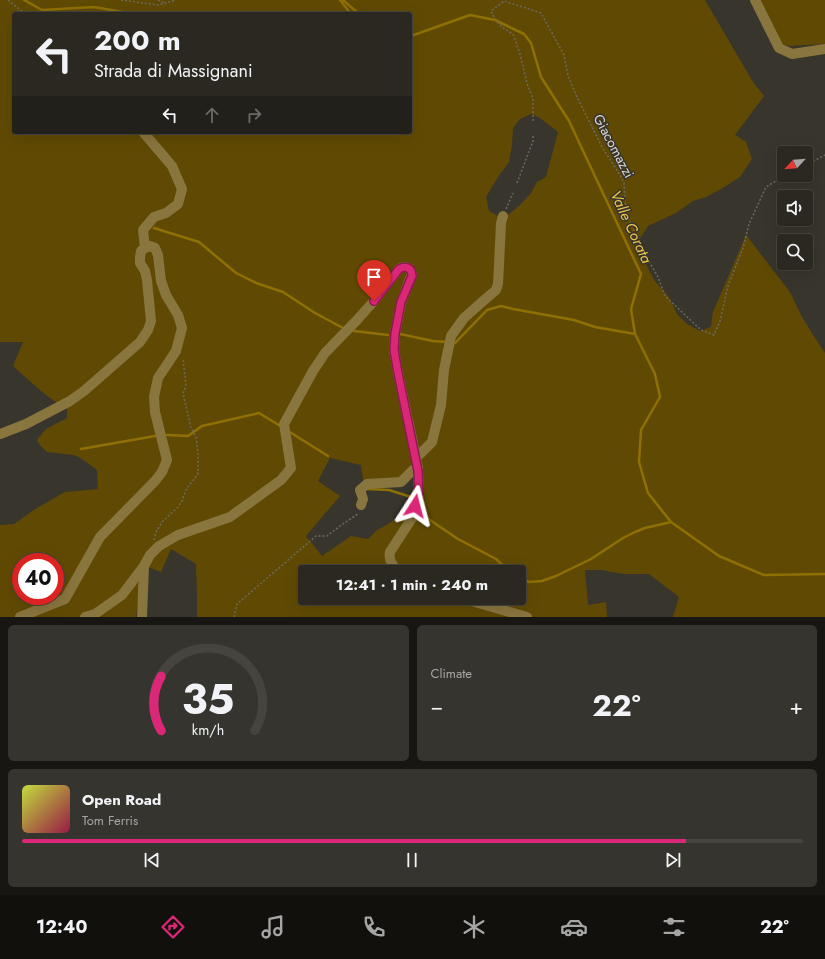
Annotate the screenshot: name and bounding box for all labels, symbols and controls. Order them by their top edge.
text: 200 m [94,20,181,61]
icon: left [28,28,80,80]
text: Strada di Massignani [94,58,253,84]
icon: left [159,104,181,126]
icon: ahead [201,104,223,126]
icon: right [243,104,265,126]
street label: Giacomazzi [589,110,639,182]
north arrow [777,146,813,182]
map controls [777,146,813,270]
water label: Valle Corata [605,187,658,268]
button: sound [777,190,813,226]
button: search [777,234,813,270]
pin [357,260,391,301]
icon: arrive [363,266,385,288]
position arrow [394,485,436,527]
speed limit sign: 40 [12,553,64,605]
text: 12:41 · 1 min · 240 m [336,574,488,596]
text: Climate [431,664,472,683]
text: 35 [182,669,235,730]
text: 22° [592,684,641,727]
text: − [431,690,443,722]
text: + [789,690,803,722]
text: km/h [192,720,224,740]
text: Open Road [82,789,161,811]
text: Tom Ferris [82,811,138,830]
icon: previous [141,849,163,871]
icon: pause [401,849,423,871]
icon: next [662,849,684,871]
icon: directions [159,913,187,941]
icon: music [259,913,287,941]
icon: phone [360,913,388,941]
icon: climate [460,913,488,941]
icon: car [560,913,588,941]
icon: filters [660,913,688,941]
text: 12:40 [36,914,87,940]
text: 22° [760,914,789,940]

